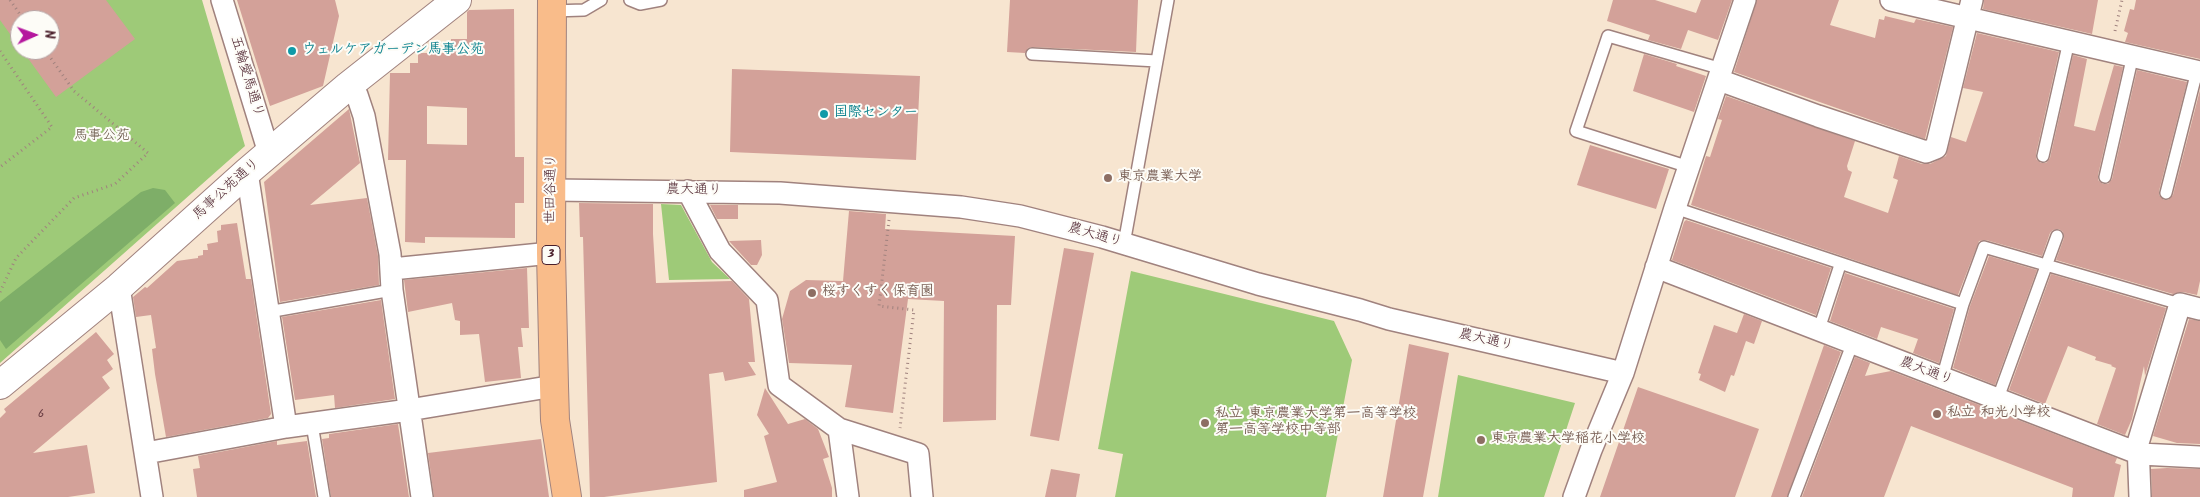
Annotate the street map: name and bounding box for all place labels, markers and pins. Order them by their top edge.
place label: ウェルケアガーデン馬事公苑 [302,43,484,59]
marker: ウェルケアガーデン馬事公苑 [286,45,298,57]
place label: 国際センター [834,106,918,122]
marker: 国際センター [818,108,830,120]
place label: 東京農業大学 [1118,170,1202,186]
marker: 東京農業大学 [1102,172,1114,184]
place label: 桜すくすく保育園 [822,285,934,301]
marker: 桜すくすく保育園 [806,287,818,299]
place label: 私立 和光小学校 [1947,406,2050,422]
place label: 私立 東京農業大学第一高等学校 第一高等学校中等部 [1215,407,1416,440]
marker: 私立 和光小学校 [1931,408,1943,420]
marker: 私立 東京農業大学第一高等学校 第一高等学校中等部 [1199,417,1211,429]
place label: 東京農業大学稲花小学校 [1491,432,1645,448]
marker: 東京農業大学稲花小学校 [1475,434,1487,446]

